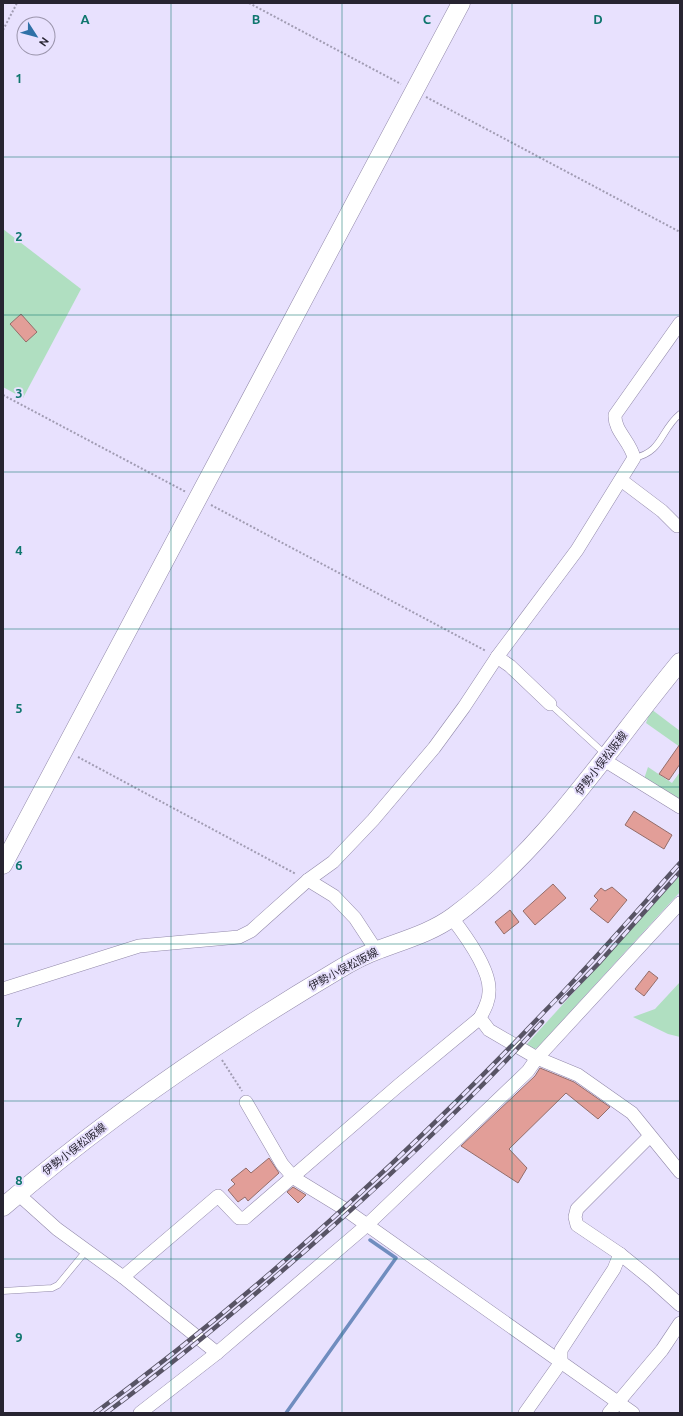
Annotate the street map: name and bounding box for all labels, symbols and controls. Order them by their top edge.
text: A [80,12,90,26]
text: B [252,12,261,26]
text: C [423,12,432,26]
text: D [593,12,603,26]
north arrow [16,16,56,56]
text: N [37,35,51,49]
text: 1 [15,71,23,85]
text: 2 [15,229,23,243]
text: 3 [15,386,23,400]
text: 4 [15,543,23,557]
text: 5 [15,701,23,715]
street label: 伊勢小俣松阪線 [573,729,629,797]
text: 6 [15,858,23,872]
street label: 伊勢小俣松阪線 [306,946,380,992]
text: 7 [15,1015,23,1029]
street label: 伊勢小俣松阪線 [40,1121,108,1177]
text: 8 [15,1173,23,1187]
text: 9 [15,1330,23,1344]

